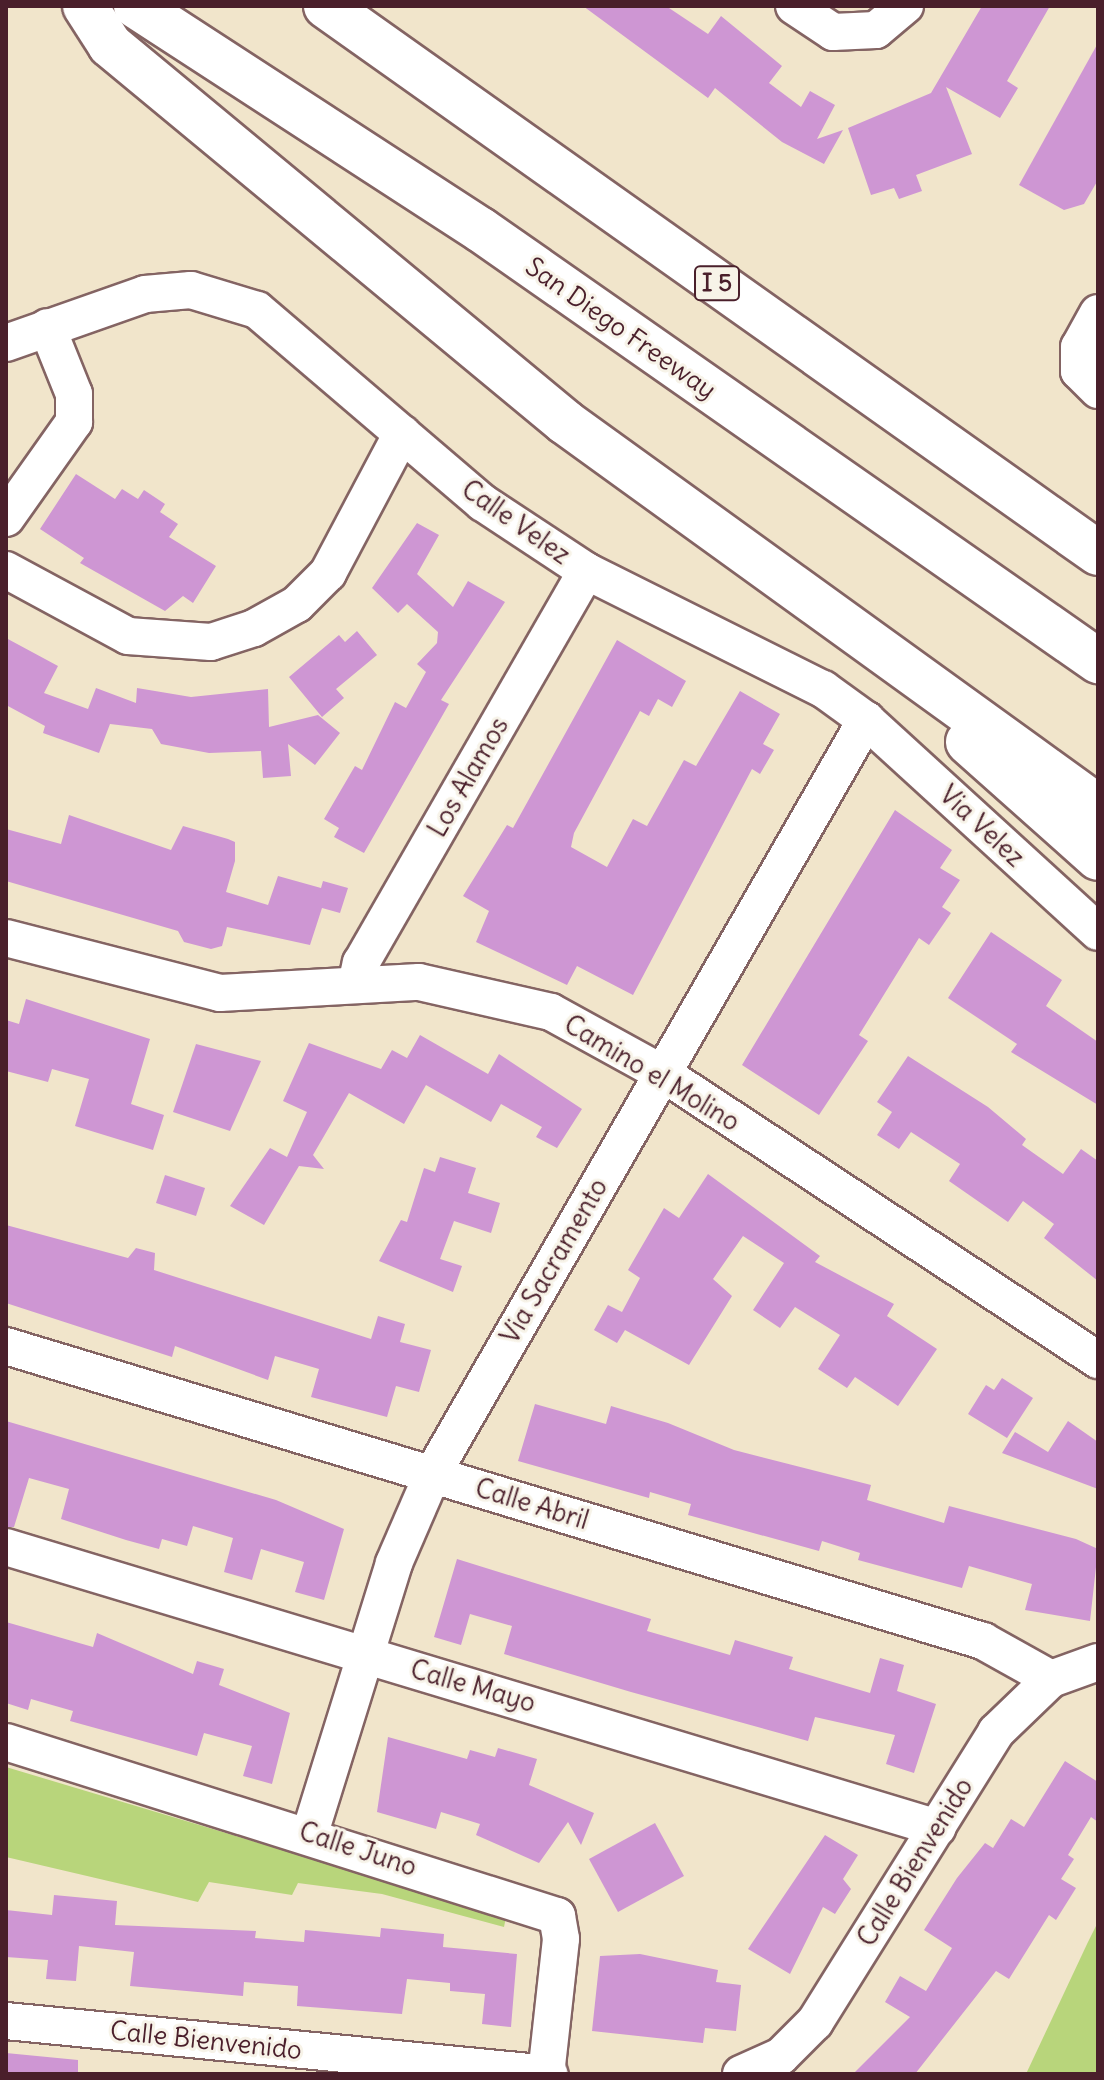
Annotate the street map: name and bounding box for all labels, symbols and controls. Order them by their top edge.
street label: San Diego Freeway [520,251,722,405]
road number: I 5 [693,263,741,303]
street label: Calle Velez [456,473,576,571]
street label: Los Alamos [421,712,515,842]
street label: Via Velez [933,779,1031,873]
street label: Camino el Molino [559,1008,745,1138]
street label: Via Sacramento [494,1173,614,1349]
street label: Calle Abril [472,1472,592,1536]
street label: Calle Mayo [407,1653,539,1719]
street label: Calle Bienvenido [851,1772,979,1952]
street label: Calle Juno [295,1815,421,1883]
street label: Calle Bienvenido [109,2014,303,2066]

